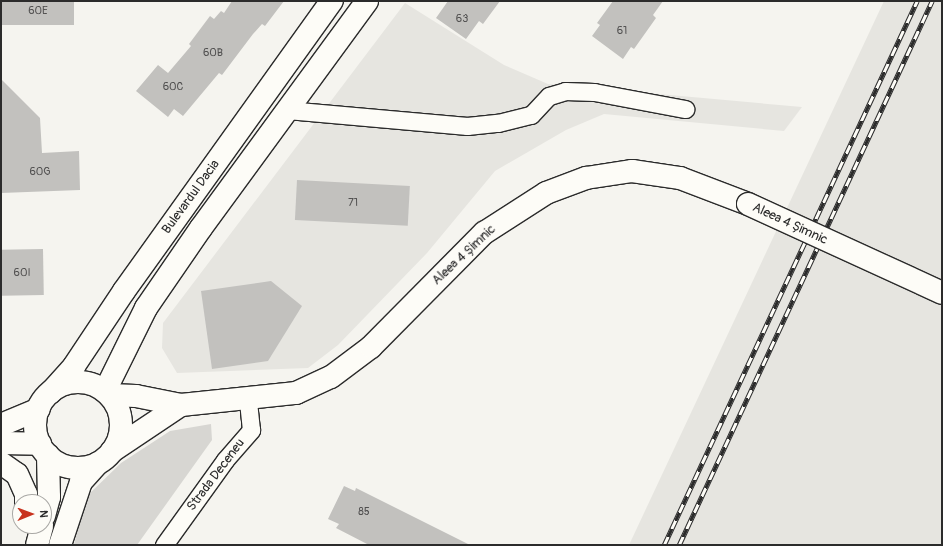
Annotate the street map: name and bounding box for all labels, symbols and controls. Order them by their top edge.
house number: 60E [28,4,48,18]
house number: 63 [456,12,468,26]
house number: 61 [617,24,627,38]
house number: 60B [203,46,223,60]
house number: 60C [163,80,183,94]
street label: Bulevardul Dacia [159,157,223,237]
house number: 60G [29,165,51,179]
house number: 71 [348,196,358,210]
street label: Aleea 4 Șimnic [750,200,830,248]
street label: Aleea 4 Șimnic [429,222,499,288]
house number: 60I [13,266,31,280]
street label: Strada Deceneu [184,436,248,514]
north arrow [12,494,52,534]
house number: 85 [358,505,370,519]
text: N [37,510,50,518]

